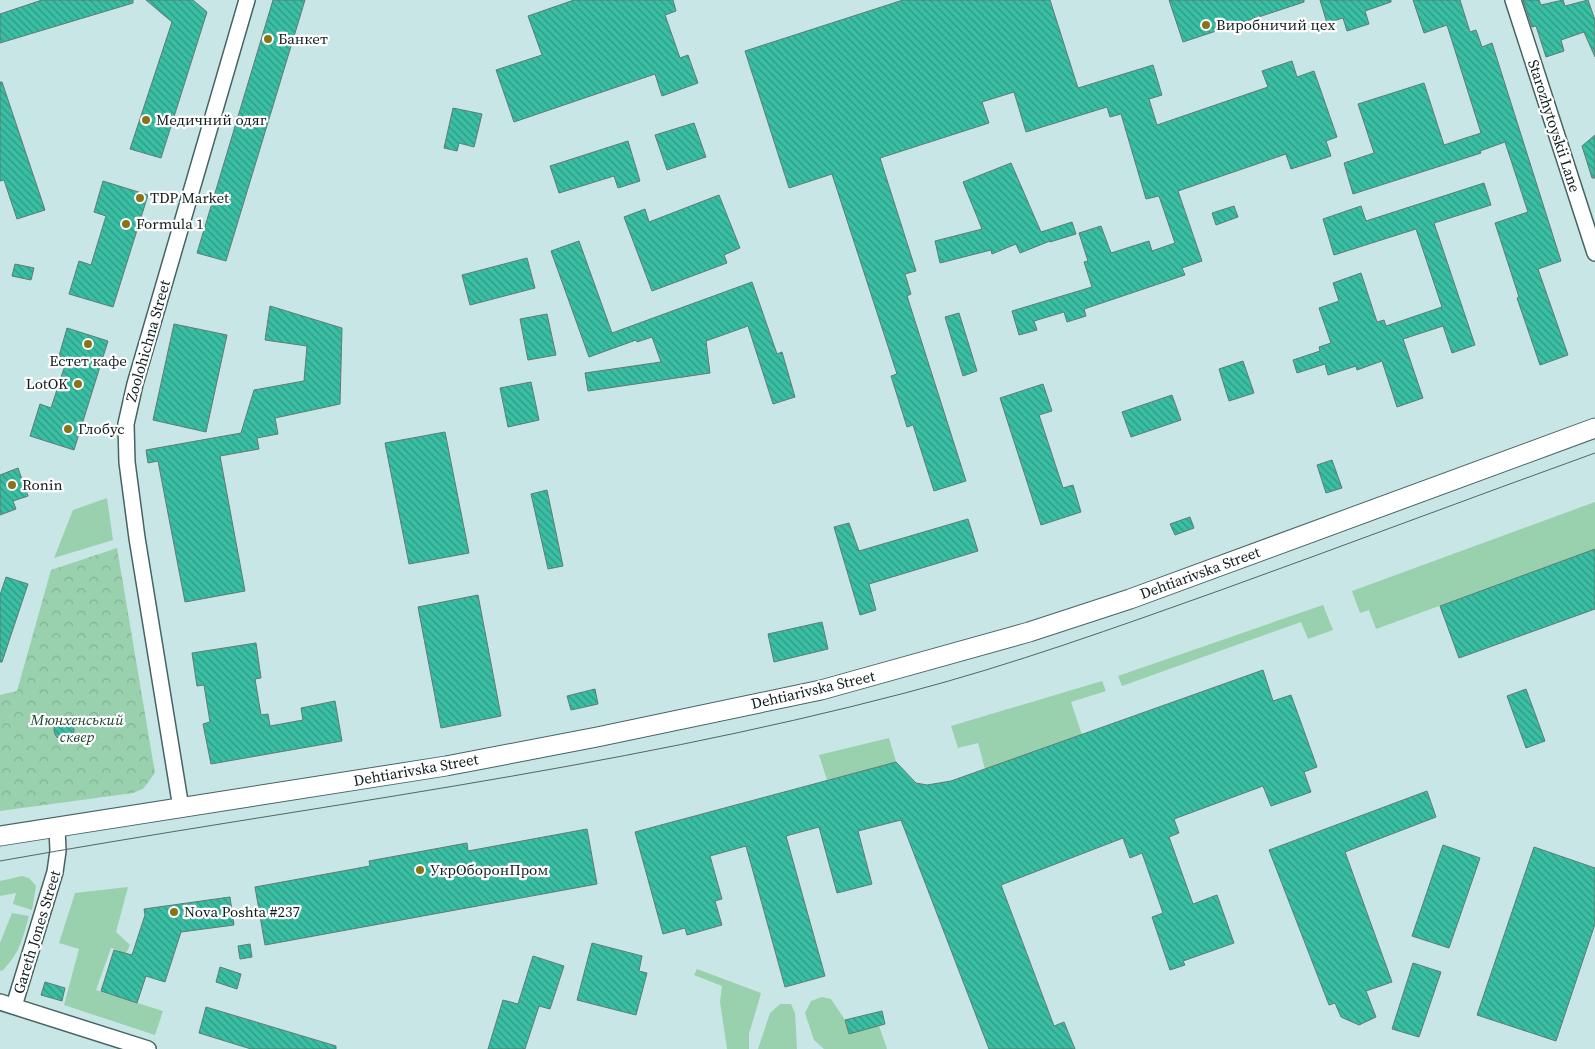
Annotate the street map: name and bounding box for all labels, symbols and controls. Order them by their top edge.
place label: Виробничий цех [1216,14,1335,35]
marker: Виробничий цех [1200,19,1212,31]
place label: Банкет [278,28,328,49]
marker: Банкет [262,33,274,45]
street label: Starozhytoyskii Lane [1523,57,1586,195]
place label: Медичний одяг [156,109,267,130]
marker: Медичний одяг [140,114,152,126]
place label: TDP Market [150,187,229,208]
marker: TDP Market [134,192,146,204]
place label: Formula 1 [136,213,204,234]
marker: Formula 1 [120,218,132,230]
street label: Zoolohichna Street [120,277,175,404]
marker: Естет кафе [82,338,94,350]
place label: Естет кафе [49,350,127,371]
place label: LotOK [26,373,68,394]
marker: LotOK [72,378,84,390]
place label: Глобус [78,418,125,439]
marker: Глобус [62,423,74,435]
place label: Ronin [22,474,63,495]
marker: Ronin [6,479,18,491]
street label: Dehtiarivska Street [1137,541,1263,604]
street label: Dehtiarivska Street [749,665,877,714]
park label: Мюнхенський сквер [30,709,124,747]
street label: Dehtiarivska Street [352,748,480,791]
place label: УкрОборонПром [430,859,549,880]
marker: УкрОборонПром [414,864,426,876]
street label: Gareth Jones Street [8,867,65,996]
place label: Nova Poshta #237 [184,901,300,922]
marker: Nova Poshta #237 [168,906,180,918]

